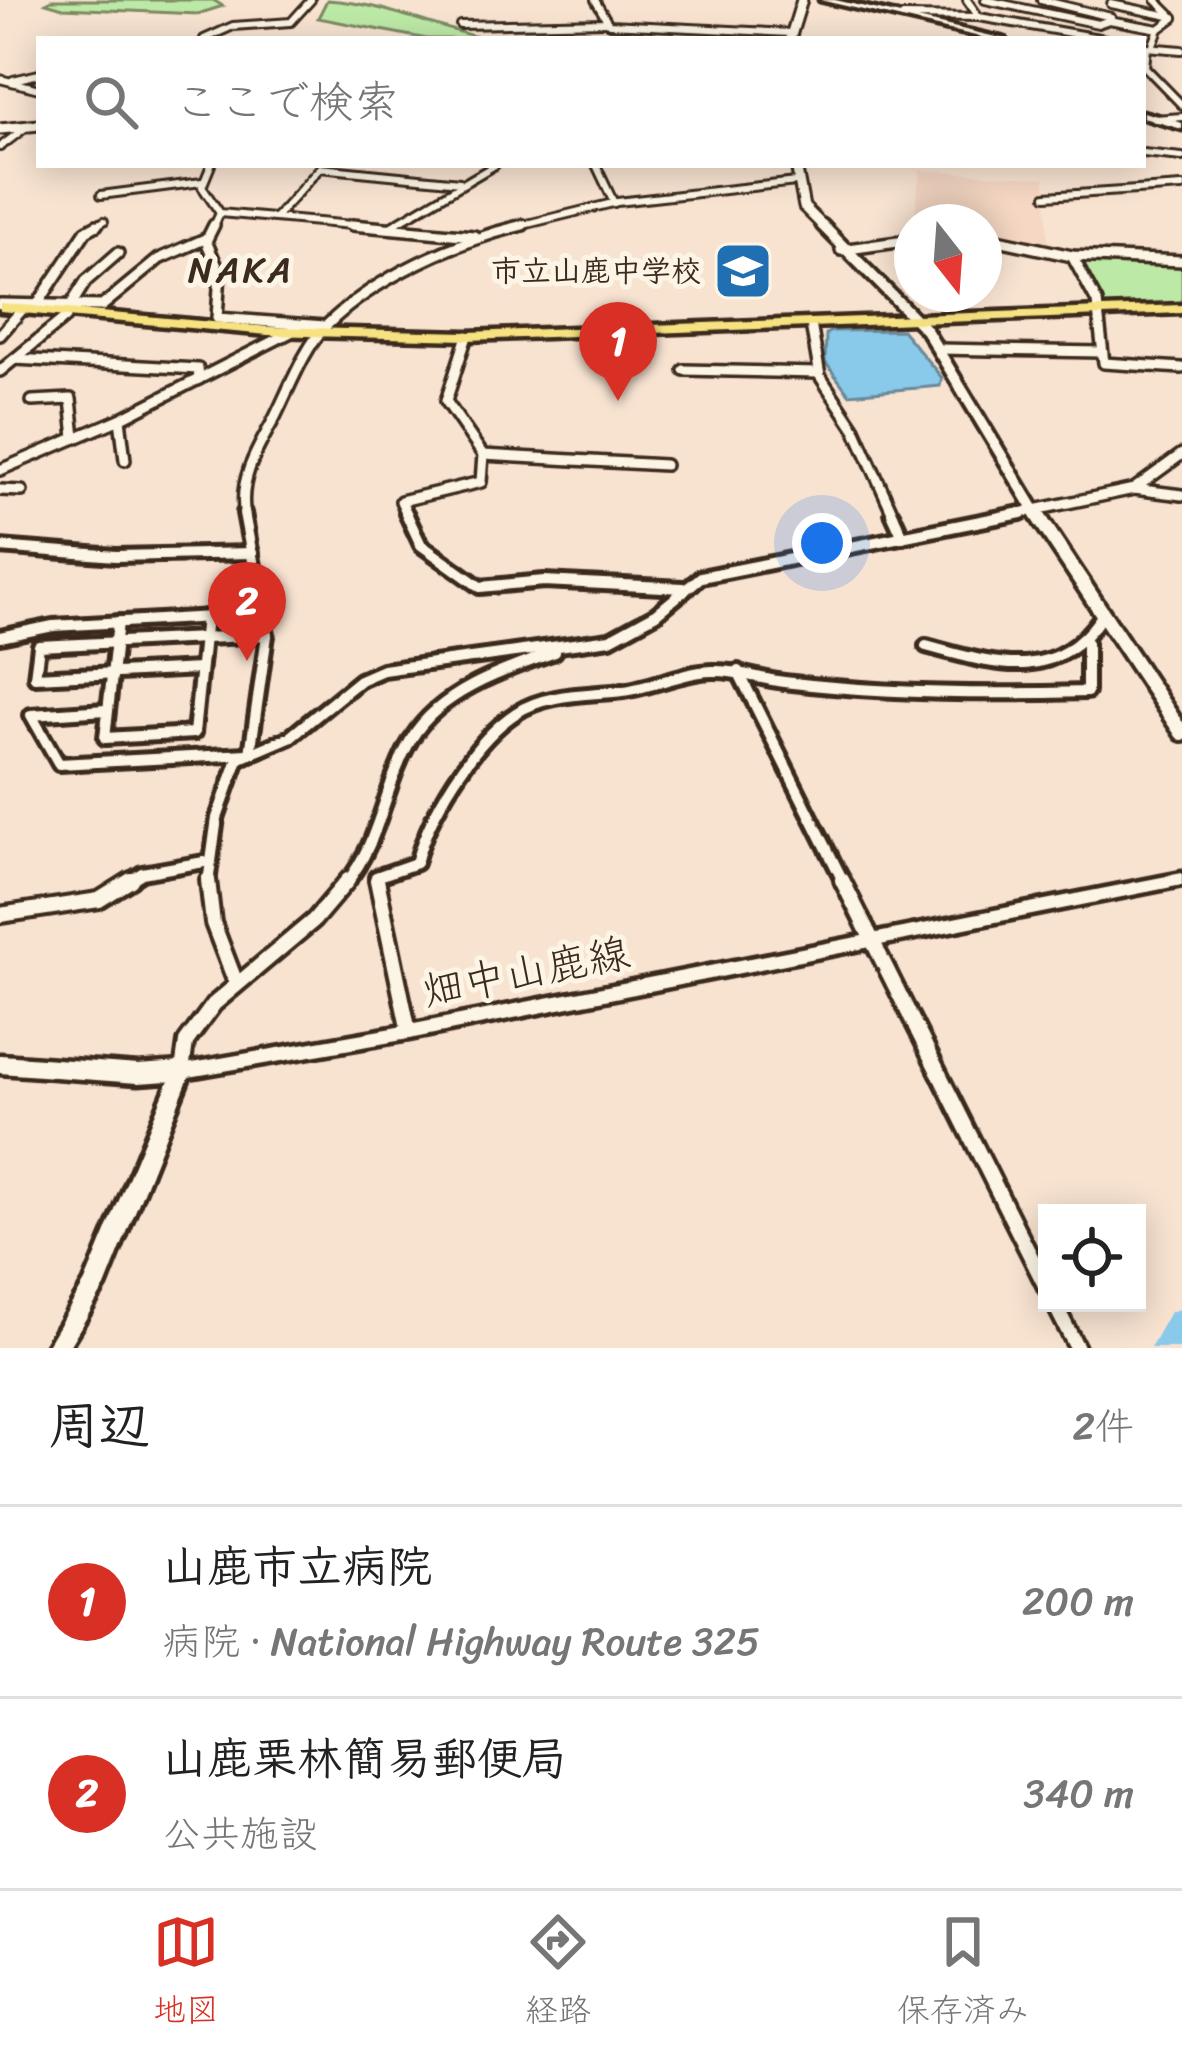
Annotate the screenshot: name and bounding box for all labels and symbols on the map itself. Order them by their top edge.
north arrow [894,204,1002,312]
district label: NAKA [188,238,294,302]
school or university icon: 市立山鹿中学校 [712,240,774,302]
place label: 市立山鹿中学校 [491,244,701,298]
pin: 1 [579,302,657,401]
your location [792,513,852,573]
pin: 2 [208,562,286,661]
street label: 畑中山鹿線 [416,916,636,1028]

